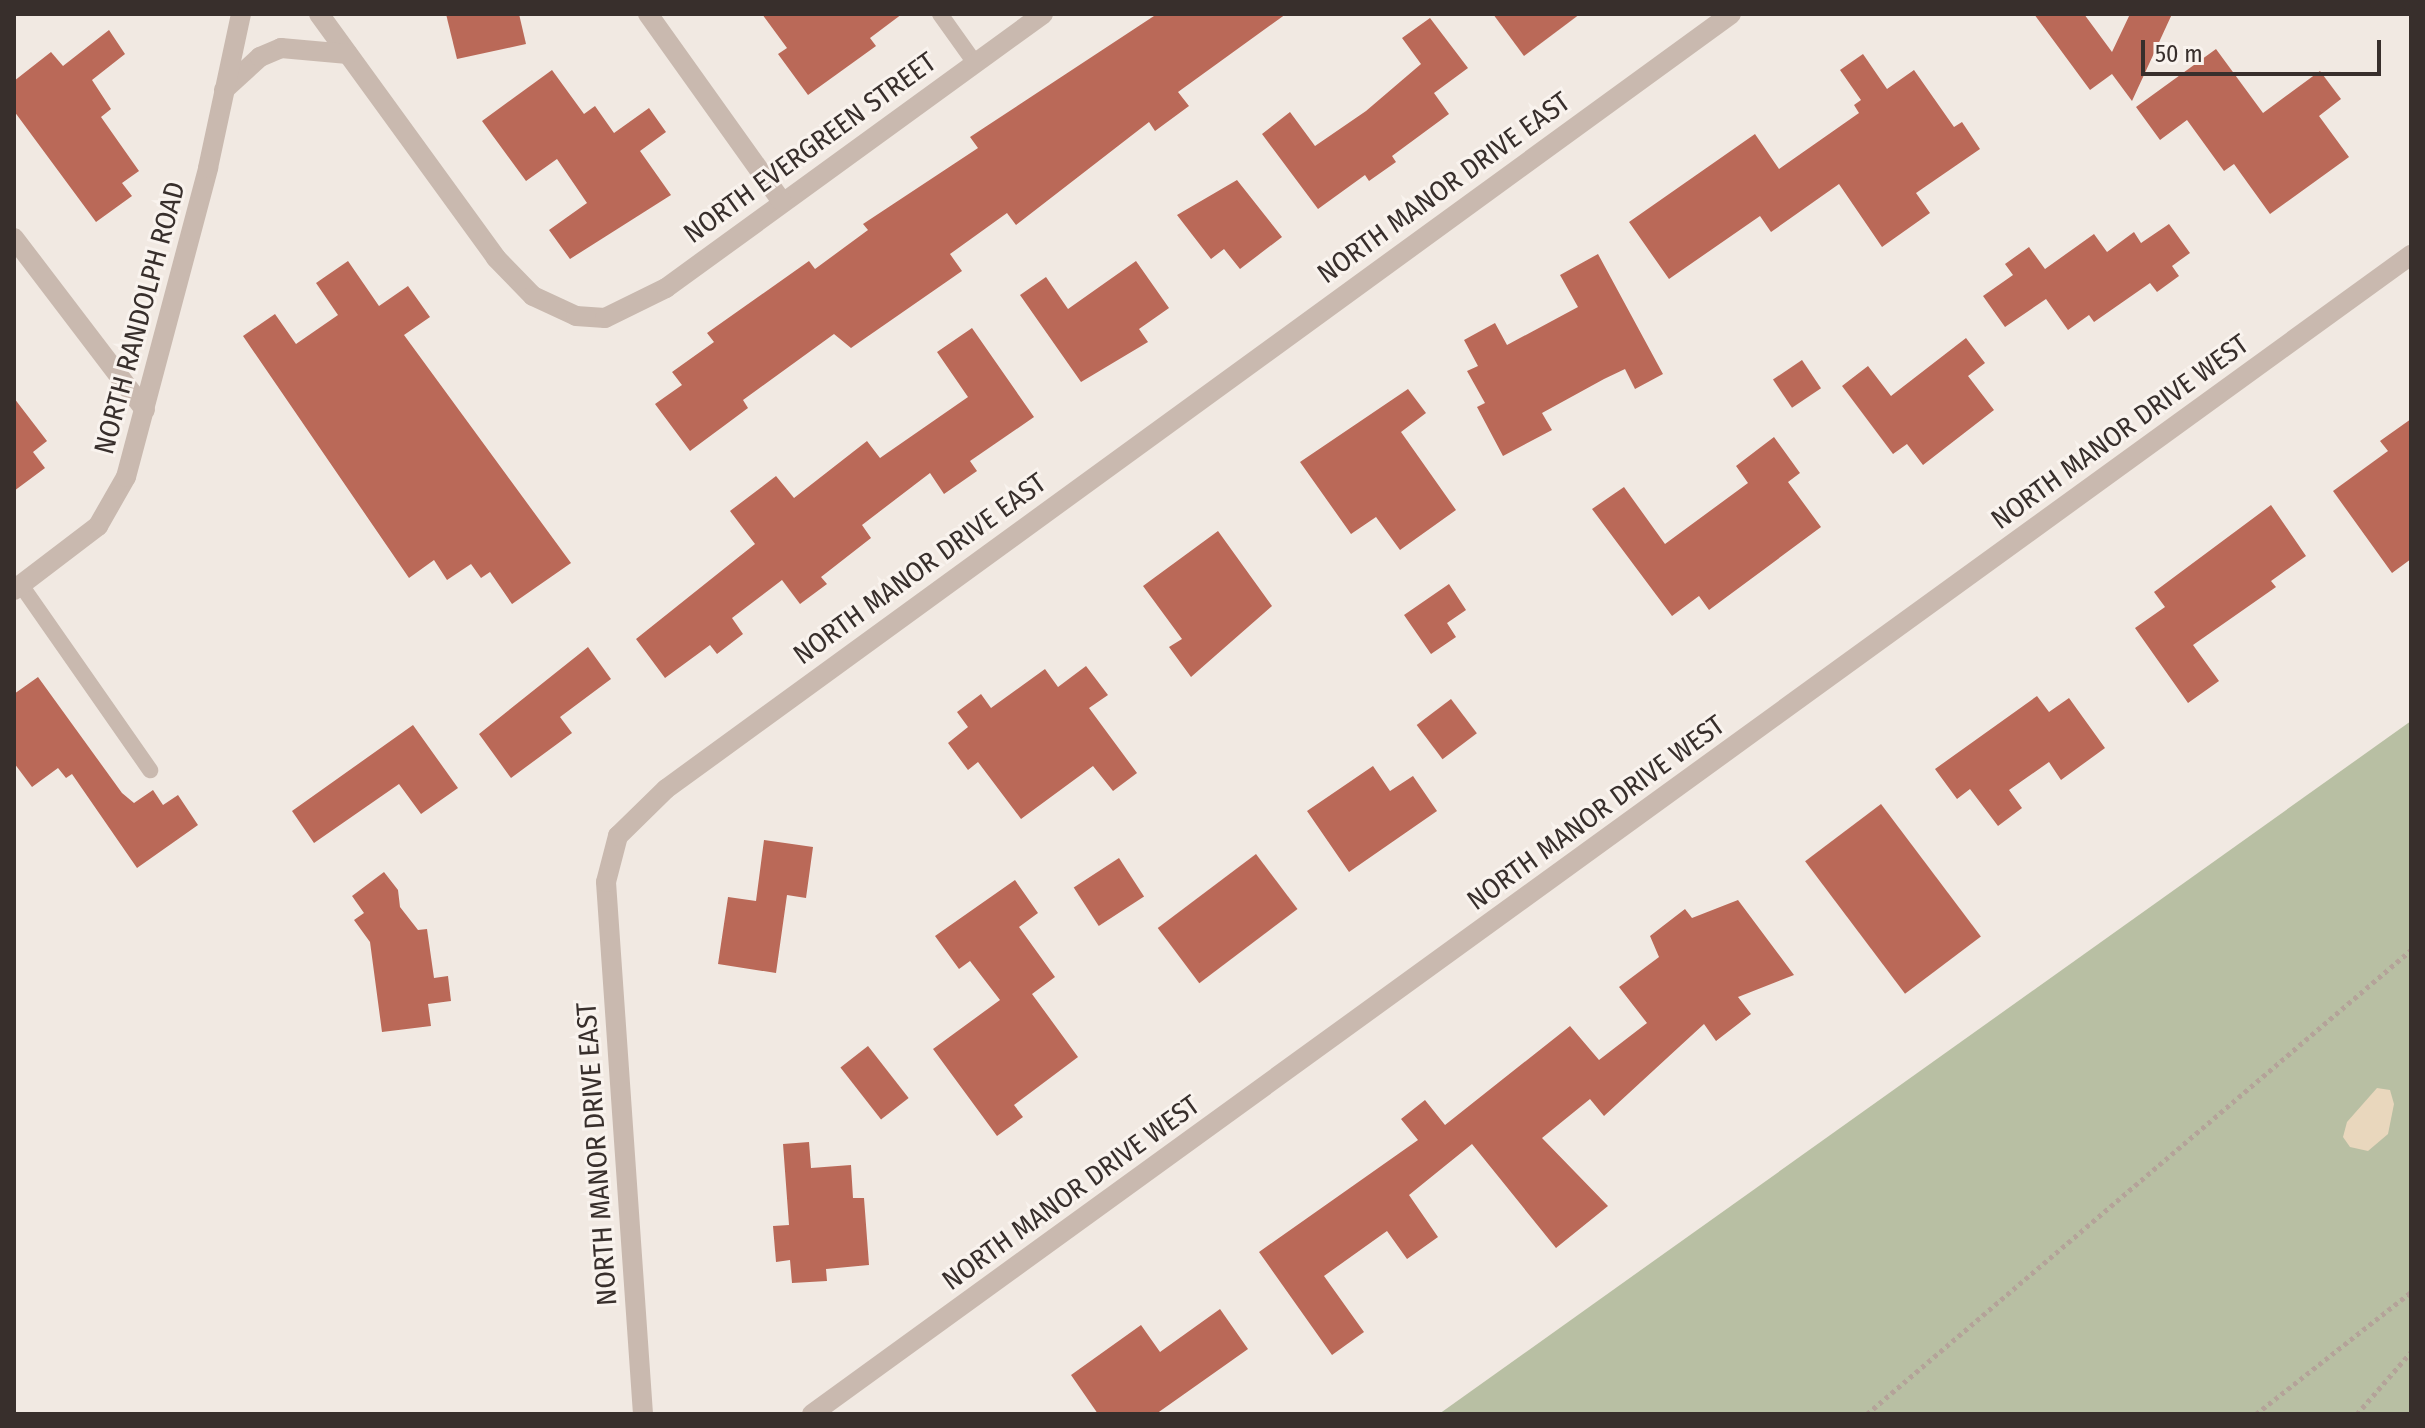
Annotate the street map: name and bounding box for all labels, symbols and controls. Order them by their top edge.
scale bar [2145,24,2385,74]
text: 50 m [2155,40,2203,68]
street label: NORTH EVERGREEN STREET [677,45,943,251]
street label: NORTH MANOR DRIVE EAST [1311,85,1577,291]
street label: NORTH RANDOLPH ROAD [87,178,193,458]
street label: NORTH MANOR DRIVE WEST [1985,327,2255,537]
street label: NORTH MANOR DRIVE EAST [787,466,1053,672]
street label: NORTH MANOR DRIVE WEST [1461,708,1731,918]
street label: NORTH MANOR DRIVE EAST [570,1001,624,1307]
street label: NORTH MANOR DRIVE WEST [936,1088,1206,1298]

